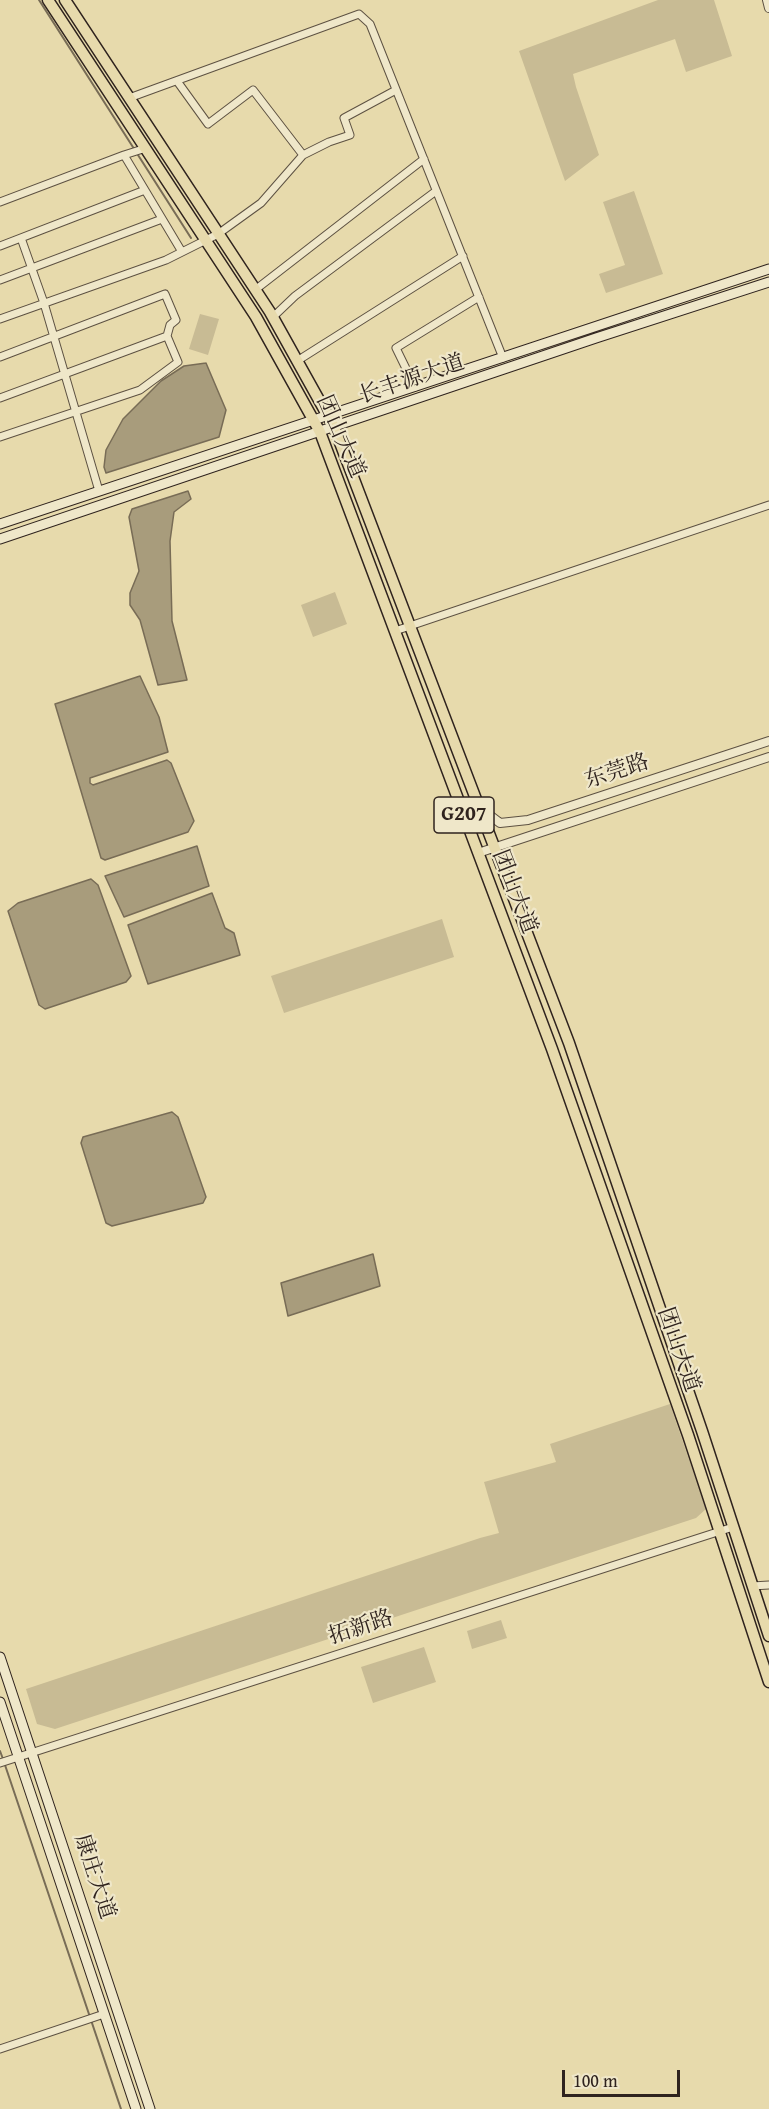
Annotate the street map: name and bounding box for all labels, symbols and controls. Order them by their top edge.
street label: 长丰源大道 [356,350,468,410]
street label: 团山大道 [310,391,370,483]
street label: 东莞路 [582,749,652,795]
road number: G207 [434,797,494,833]
street label: 团山大道 [486,846,542,938]
street label: 团山大道 [651,1304,705,1396]
street label: 拓新路 [326,1605,396,1651]
street label: 康庄大道 [68,1831,120,1923]
scale bar [565,2058,684,2096]
text: 100 m [573,2067,618,2094]

